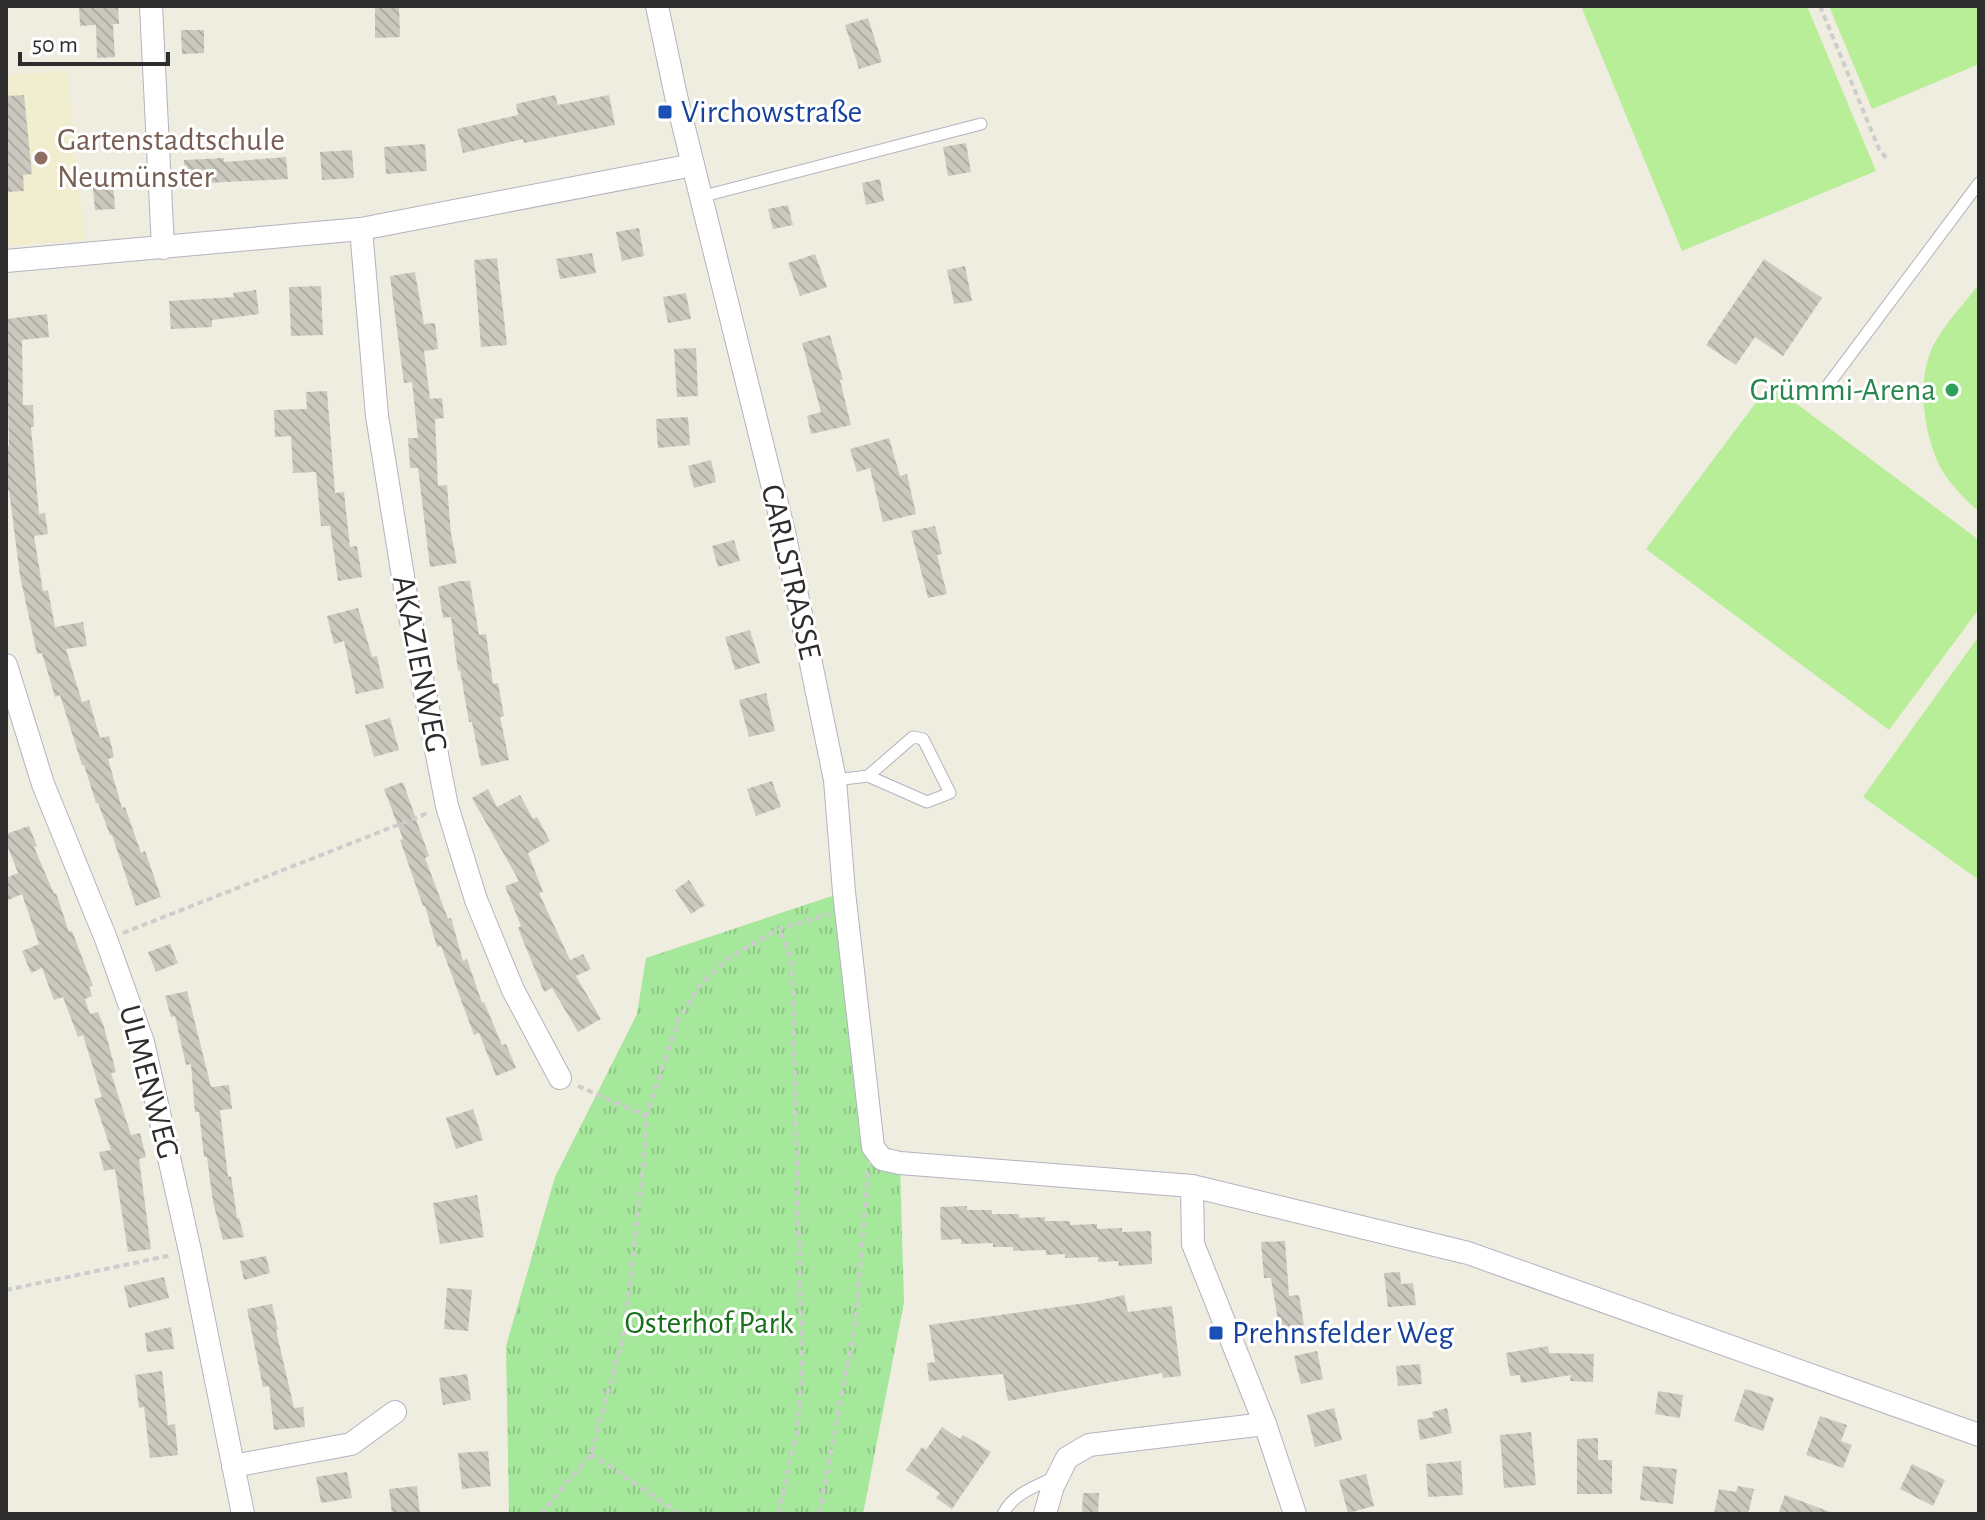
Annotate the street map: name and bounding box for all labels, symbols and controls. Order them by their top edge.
scale bar [20,16,168,66]
text: 50 m [32,33,78,57]
place label: Virchowstraße [681,96,862,128]
marker: Virchowstraße [656,103,674,121]
place label: Gartenstadtschule Neumünster [57,124,285,193]
marker: Gartenstadtschule Neumünster [32,149,50,167]
place label: Grümmi-Arena [1750,374,1936,406]
marker: Grümmi-Arena [1943,381,1961,399]
street label: CARLSTRASSE [755,481,827,663]
street label: AKAZIENWEG [387,573,453,755]
street label: ULMENWEG [113,1002,185,1162]
park label: Osterhof Park [625,1307,794,1339]
place label: Prehnsfelder Weg [1232,1317,1454,1349]
marker: Prehnsfelder Weg [1207,1324,1225,1342]

